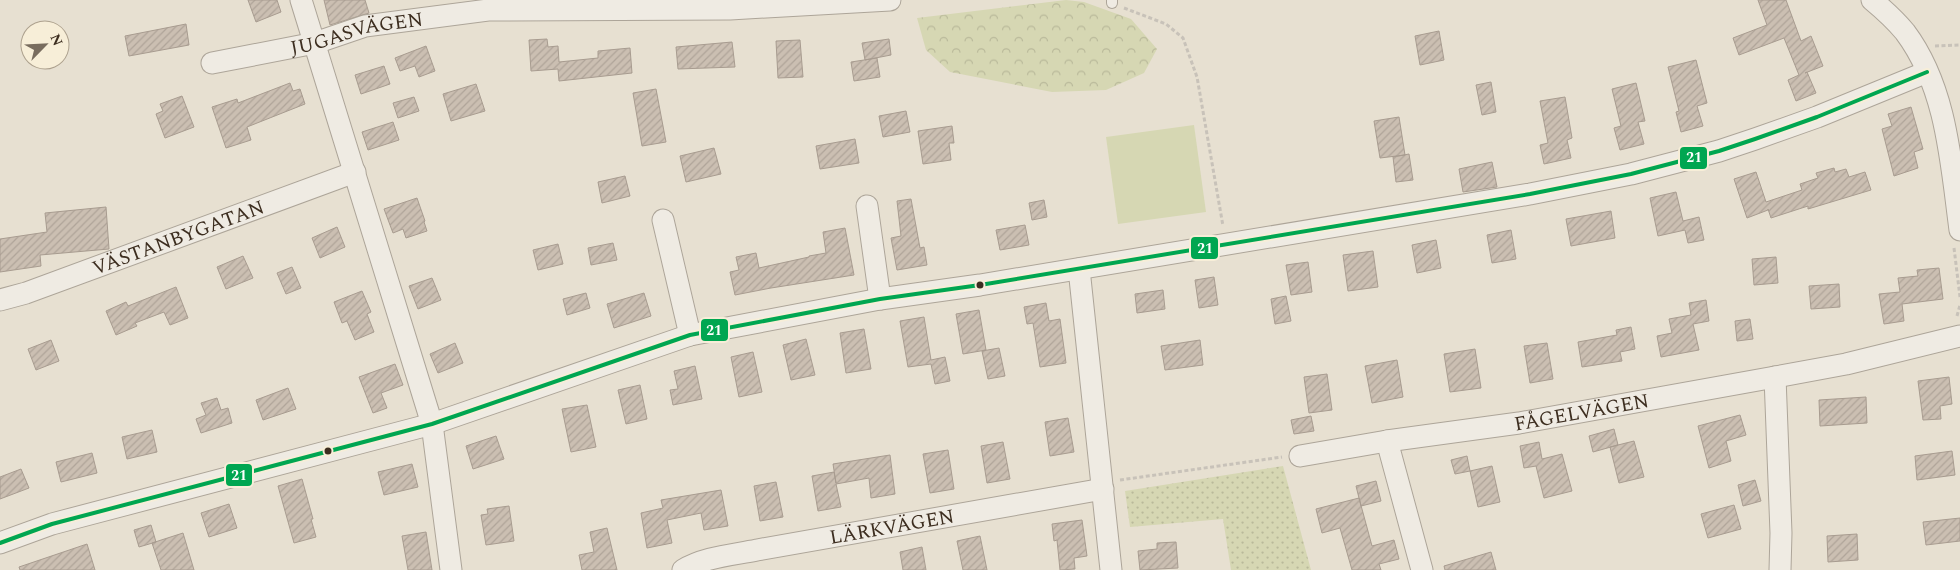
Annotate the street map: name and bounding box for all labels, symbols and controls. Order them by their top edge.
street label: JUGASVÄGEN [288,5,425,63]
north arrow [20,20,70,70]
text: N [45,30,68,49]
line badge: 21 [1679,146,1708,170]
text: 21 [1686,147,1702,168]
street label: VÄSTANBYGATAN [88,193,269,283]
line badge: 21 [1190,236,1219,260]
text: 21 [1197,238,1213,259]
unlabelled marker [975,280,985,290]
line badge: 21 [700,318,729,342]
text: 21 [706,320,722,341]
street label: FÅGELVÄGEN [1512,386,1652,440]
unlabelled marker [323,446,333,456]
line badge: 21 [225,463,253,487]
text: 21 [231,465,247,486]
street label: LÄRKVÄGEN [827,501,957,553]

